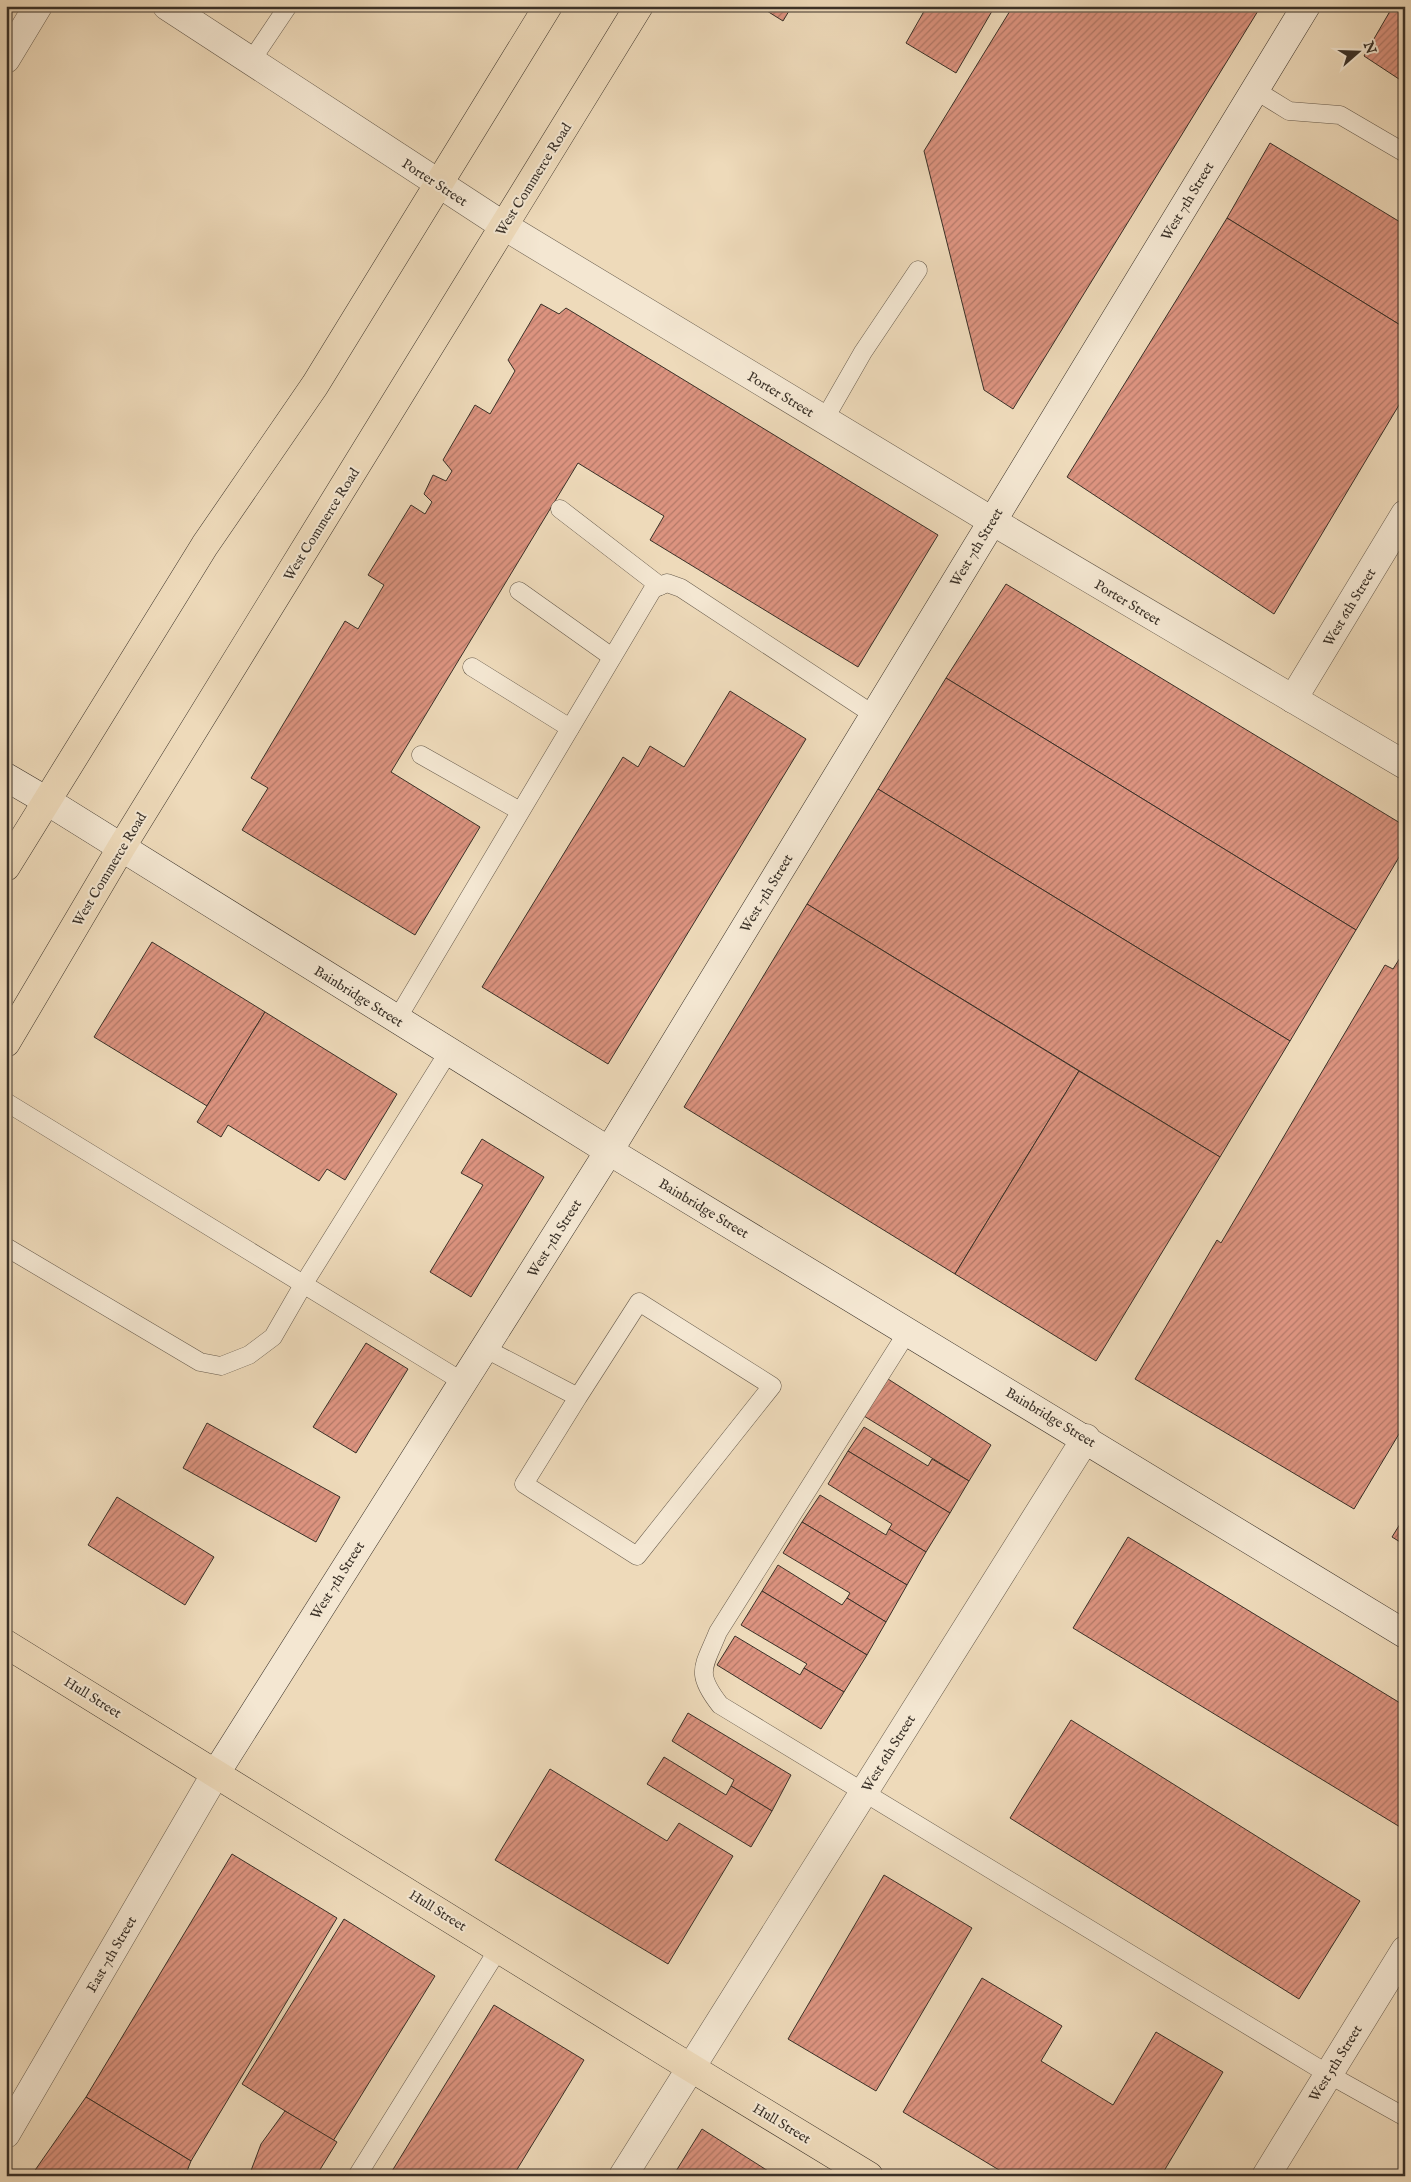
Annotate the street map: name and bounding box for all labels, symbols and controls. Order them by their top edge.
north arrow [1334,28,1384,78]
text: N [1358,38,1380,57]
street label: West Commerce Road [492,119,576,239]
street label: Porter Street [398,155,471,211]
street label: West 7th Street [1157,159,1218,244]
street label: Porter Street [744,368,817,422]
street label: West Commerce Road [280,464,364,584]
street label: West 7th Street [946,505,1007,590]
street label: West 6th Street [1320,565,1380,650]
street label: Porter Street [1091,576,1164,630]
street label: West Commerce Road [69,809,151,930]
street label: West 7th Street [736,851,797,936]
street label: Bainbridge Street [310,962,407,1032]
street label: Bainbridge Street [655,1175,752,1243]
street label: West 7th Street [524,1196,586,1281]
street label: Bainbridge Street [1002,1384,1099,1452]
street label: West 7th Street [307,1538,369,1623]
street label: Hull Street [60,1673,125,1723]
street label: West 6th Street [858,1711,920,1796]
street label: Hull Street [405,1886,470,1936]
street label: East 7th Street [83,1913,141,1996]
street label: West 5th Street [1305,2022,1367,2105]
street label: Hull Street [749,2100,814,2148]

